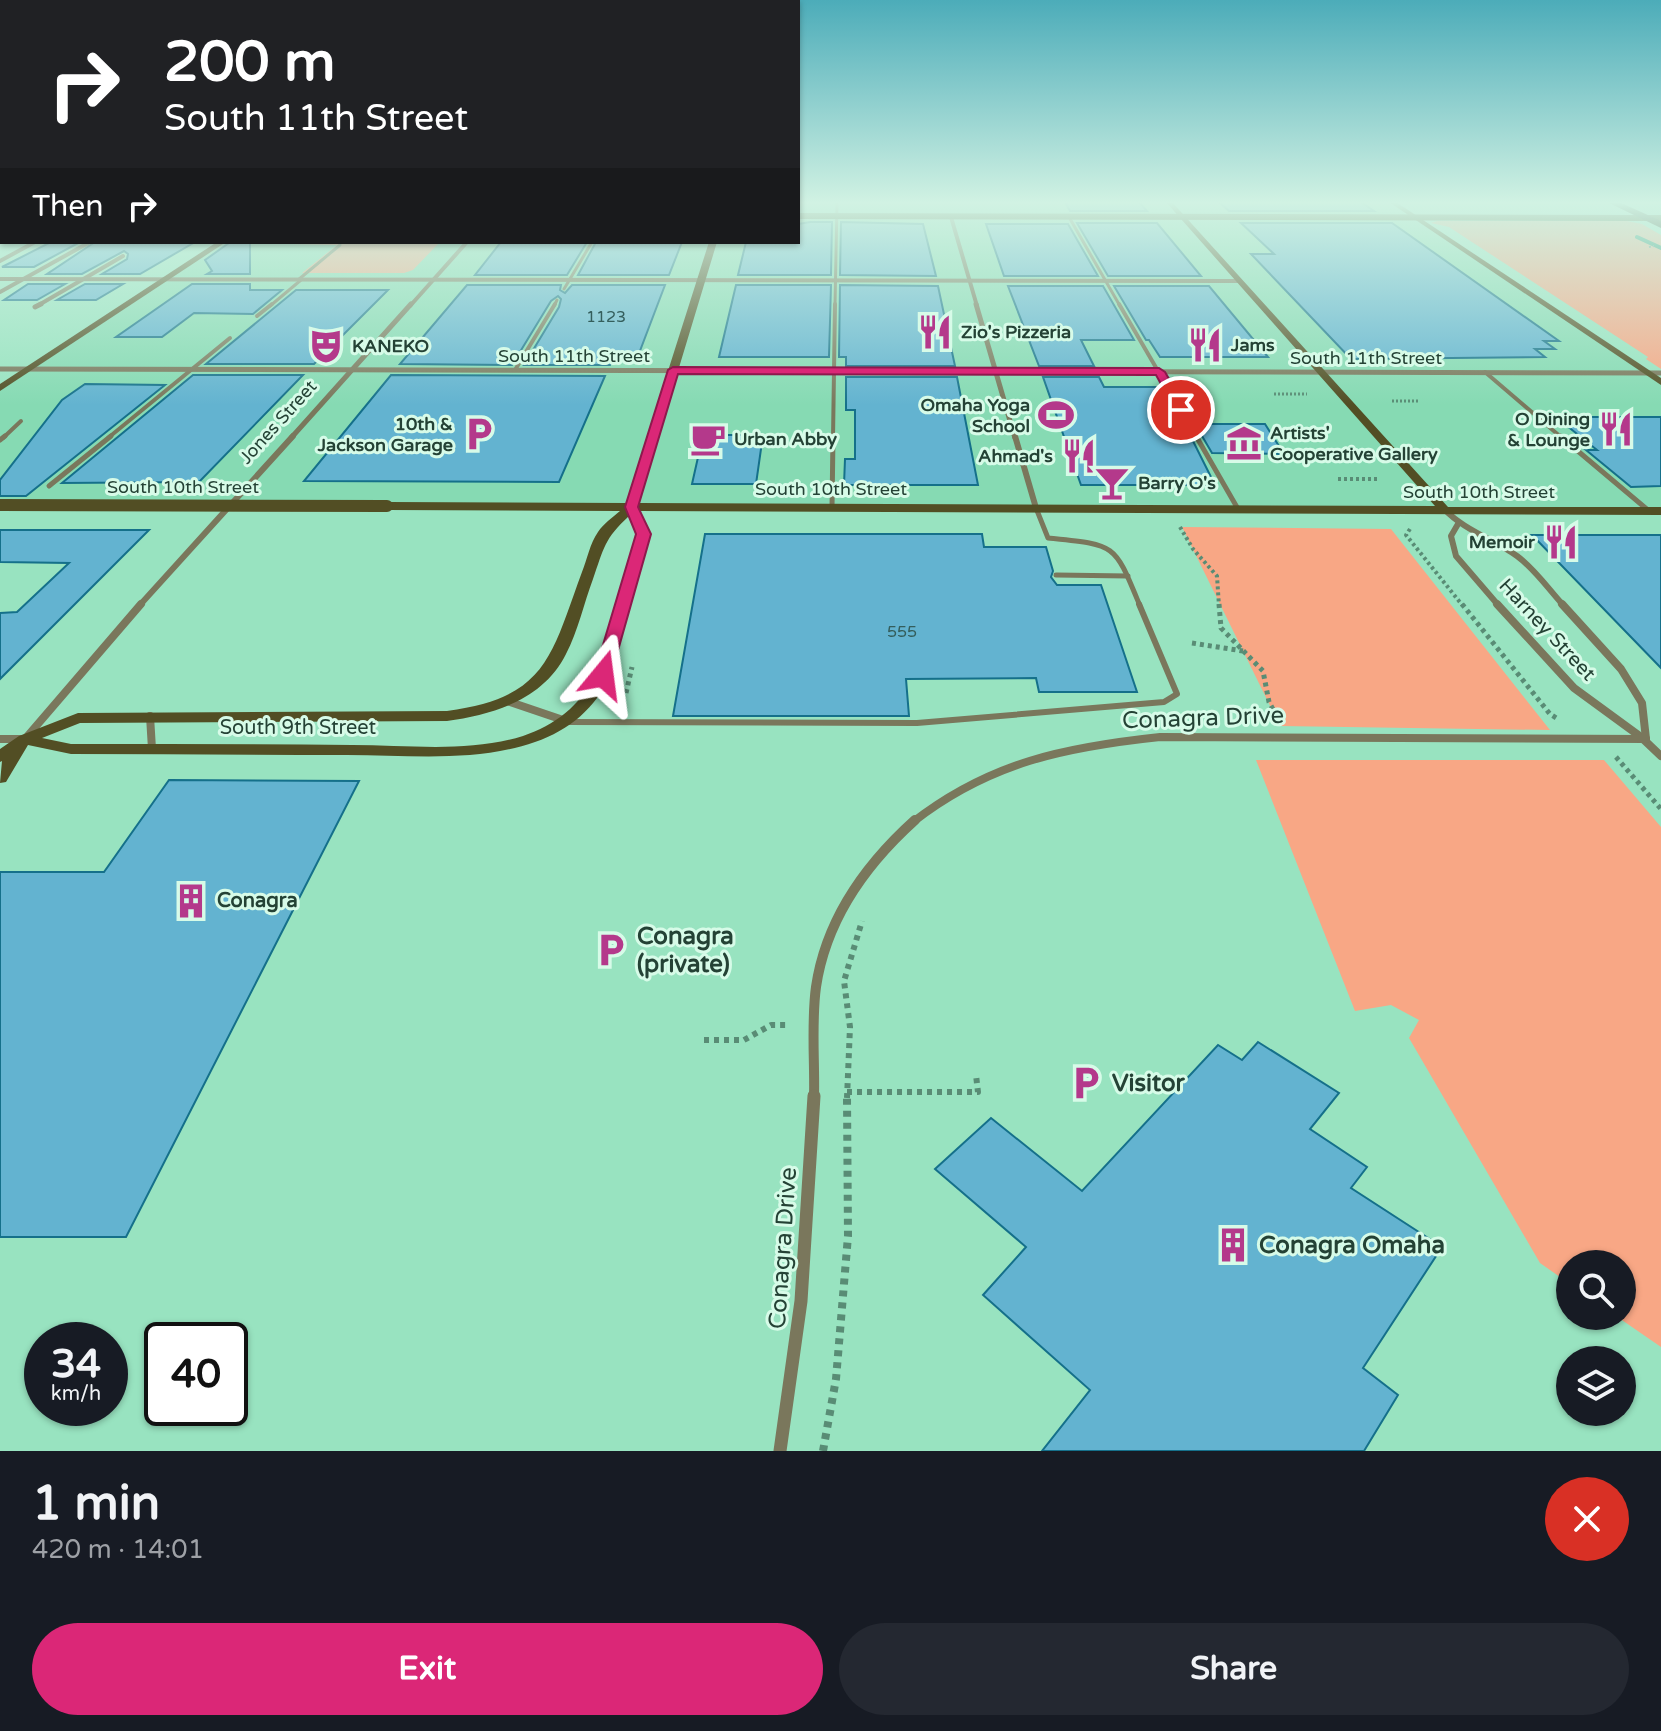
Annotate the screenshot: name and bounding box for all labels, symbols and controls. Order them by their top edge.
text: 200 m [164,29,335,96]
icon: right [32,32,136,136]
text: South 11th Street [164,97,468,140]
icon: right [120,184,164,228]
text: Then [32,188,104,225]
house number: 1123 [586,307,626,327]
restaurant icon: Zio's Pizzeria [916,313,954,351]
place label: Zio's Pizzeria [961,321,1071,343]
restaurant icon: Jams [1186,326,1224,364]
theatre icon: KANEKO [307,327,345,365]
place label: Jams [1230,334,1275,356]
place label: KANEKO [352,335,429,357]
street label: South 11th Street [498,345,650,367]
street label: South 11th Street [1290,347,1442,369]
street label: Jones Street [235,375,321,468]
pin [1147,376,1215,444]
icon: arrive [1159,388,1203,432]
place label: Omaha Yoga School [921,394,1030,437]
sports icon: Omaha Yoga School [1037,396,1075,434]
place label: O Dining & Lounge [1507,408,1590,451]
restaurant icon: O Dining & Lounge [1597,410,1635,448]
place label: 10th & Jackson Garage [317,413,453,456]
parking icon: 10th & Jackson Garage [460,415,498,453]
cafe icon: Urban Abby [689,420,727,458]
place label: Artists' Cooperative Gallery [1270,422,1438,465]
museum icon: Artists' Cooperative Gallery [1225,424,1263,462]
place label: Urban Abby [734,428,837,450]
restaurant icon: Ahmad's [1060,437,1098,475]
place label: Ahmad's [978,445,1053,467]
bar icon: Barry O's [1093,464,1131,502]
place label: Barry O's [1138,472,1216,494]
street label: South 10th Street [107,476,259,498]
street label: South 10th Street [755,478,907,500]
street label: South 10th Street [1403,481,1555,503]
restaurant icon: Memoir [1542,523,1580,561]
place label: Memoir [1469,531,1536,553]
street label: Harney Street [1494,574,1601,686]
house number: 555 [887,622,917,642]
position arrow [561,633,645,717]
street label: Conagra Drive [1121,701,1285,735]
street label: South 9th Street [220,716,377,740]
building icon: Conagra [172,882,210,920]
place label: Conagra [217,889,298,913]
place label: Conagra (private) [637,922,734,979]
parking icon: Conagra (private) [592,931,630,969]
parking icon: Visitor [1067,1064,1105,1102]
place label: Visitor [1112,1069,1185,1098]
street label: Conagra Drive [763,1166,803,1330]
building icon: Conagra Omaha [1214,1226,1252,1264]
place label: Conagra Omaha [1259,1231,1445,1260]
map controls [1556,1250,1636,1426]
button: search [1556,1250,1636,1330]
speed limit sign: 40 [144,1322,248,1426]
text: 34 [51,1340,101,1388]
button: layers [1556,1346,1636,1426]
text: km/h [51,1382,101,1406]
text: 1 min [32,1475,160,1533]
button: close [1545,1477,1629,1561]
text: 420 m · 14:01 [32,1534,204,1565]
button: Exit [32,1623,823,1715]
button: Share [839,1623,1629,1715]

